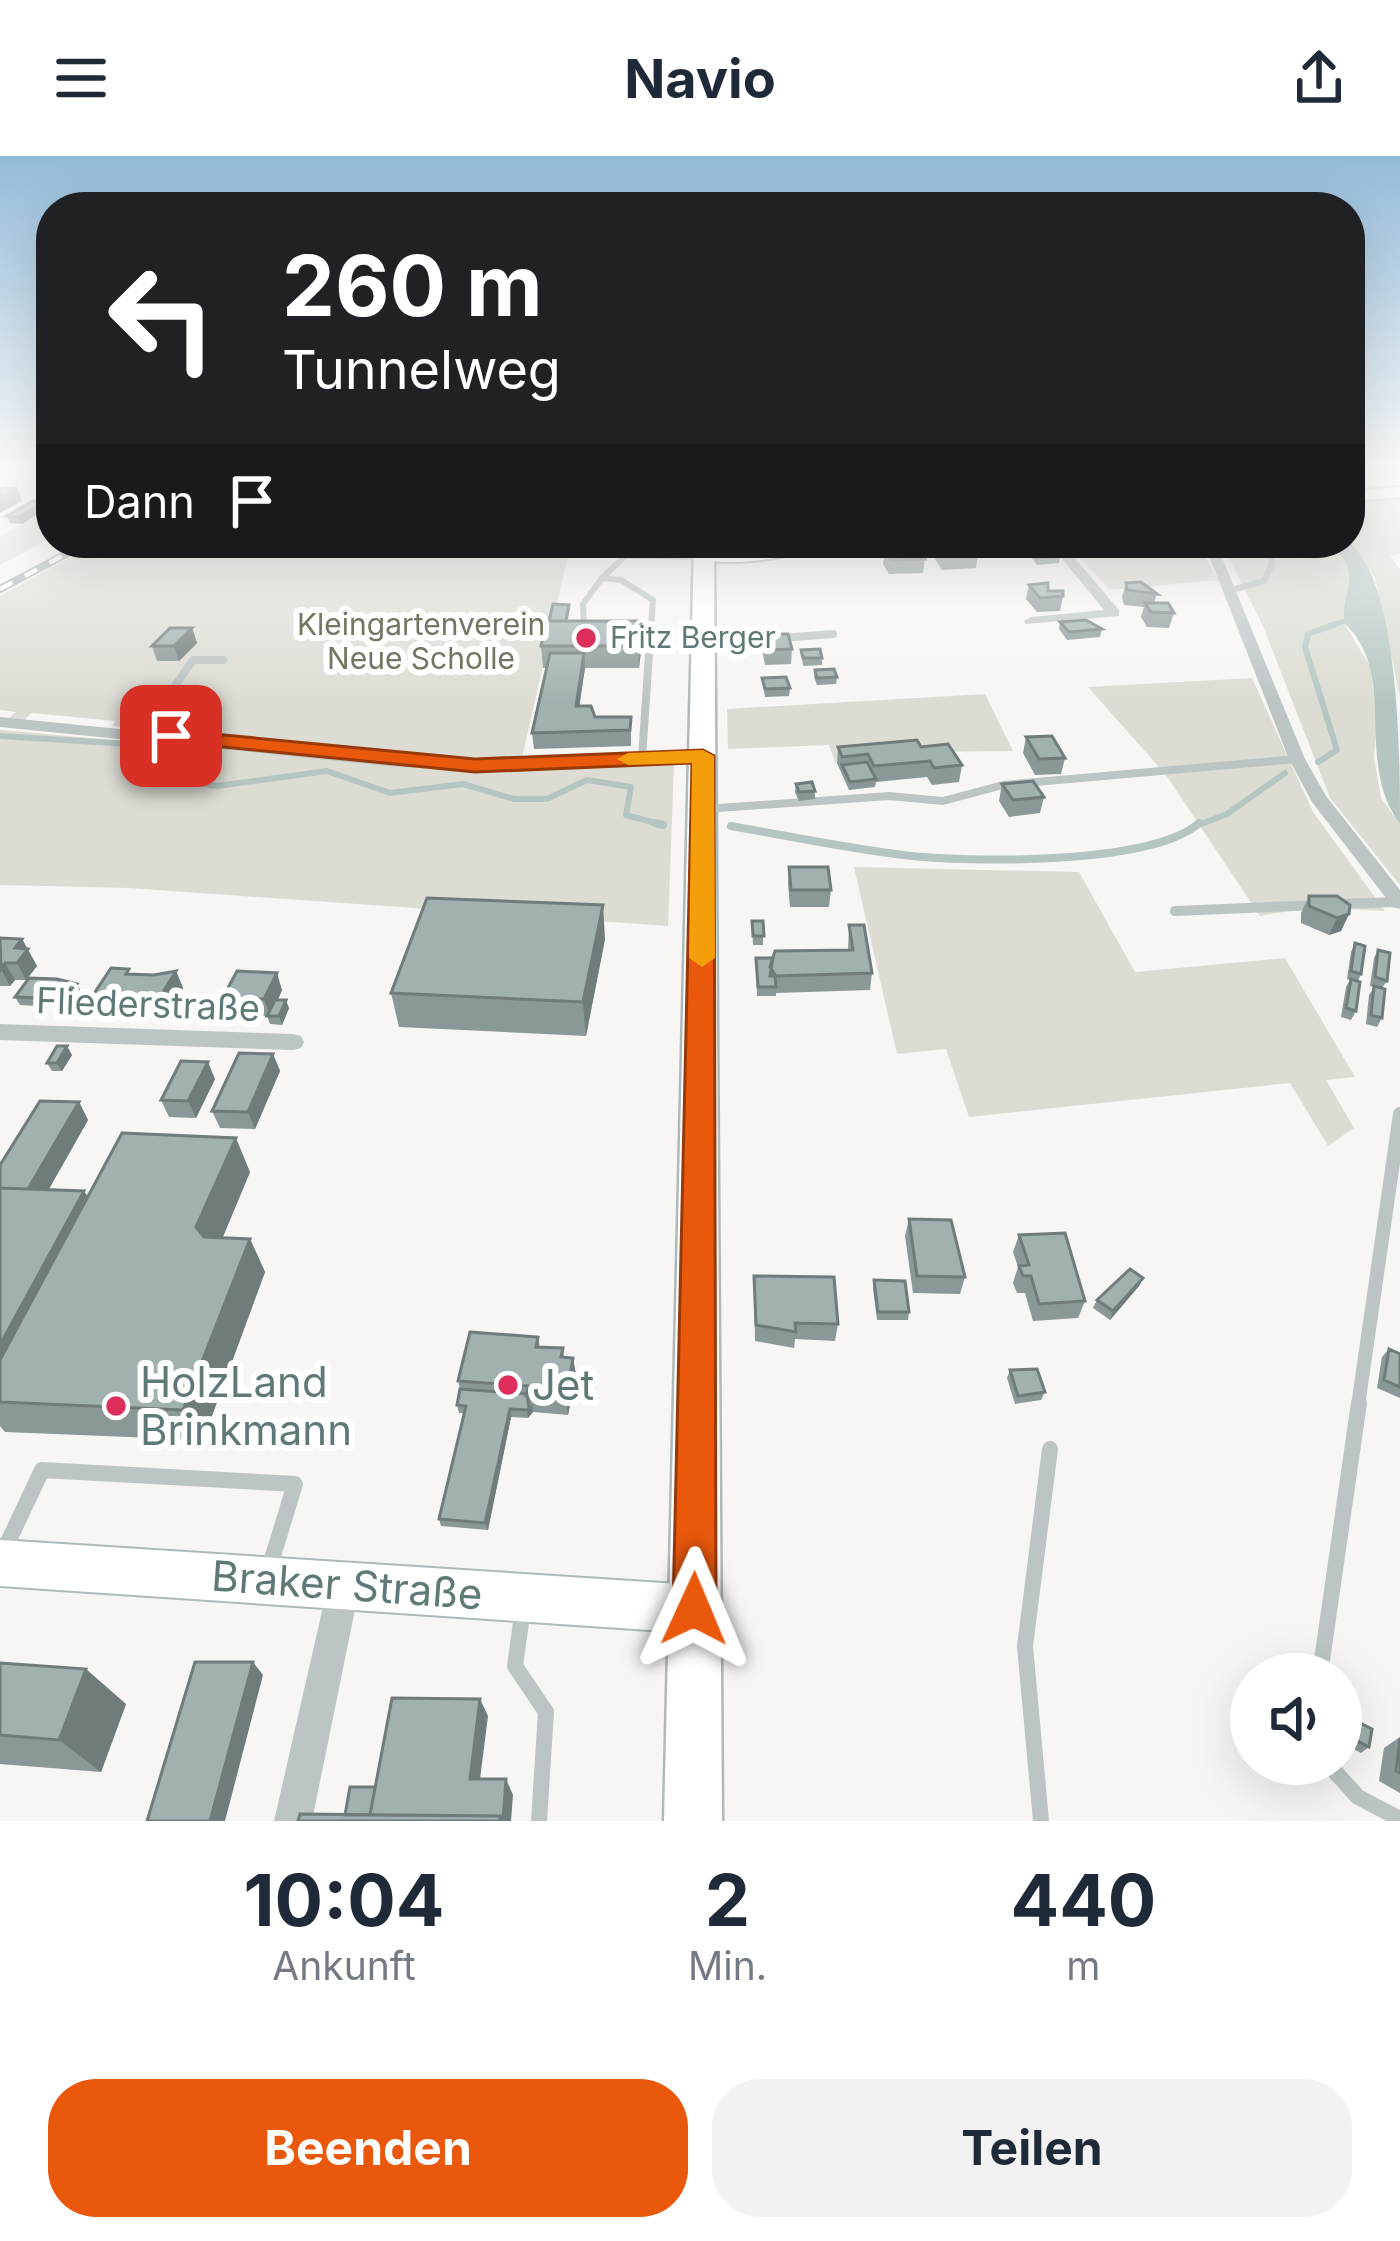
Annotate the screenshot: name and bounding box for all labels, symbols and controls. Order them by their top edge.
icon: menu [48,45,114,111]
icon: share [1286,45,1352,111]
text: Navio [624,46,776,111]
text: 260 m [282,235,543,336]
icon: left [84,240,240,396]
text: Tunnelweg [282,337,561,402]
icon: arrive [219,468,285,534]
text: Dann [84,474,195,529]
park label: Kleingartenverein Neue Scholle [297,606,545,676]
place label: Fritz Berger [610,619,776,655]
marker: Fritz Berger [573,625,599,651]
pin [120,685,222,787]
icon: arrive [138,703,204,769]
street label: Fliederstraße [35,978,261,1030]
place label: HolzLand Brinkmann [140,1356,352,1455]
place label: Jet [532,1359,594,1410]
marker: Jet [495,1372,521,1398]
marker: HolzLand Brinkmann [103,1393,129,1419]
position arrow [631,1546,757,1672]
street label: Braker Straße [210,1550,484,1619]
map controls [1230,1653,1362,1785]
button: sound [1230,1653,1362,1785]
text: 10:04 [244,1856,444,1943]
text: 2 [705,1856,750,1943]
text: 440 [1010,1856,1156,1943]
text: Ankunft [272,1942,416,1989]
text: Min. [688,1942,767,1989]
text: m [1066,1942,1101,1989]
button: Beenden [48,2079,688,2217]
button: Teilen [712,2079,1352,2217]

